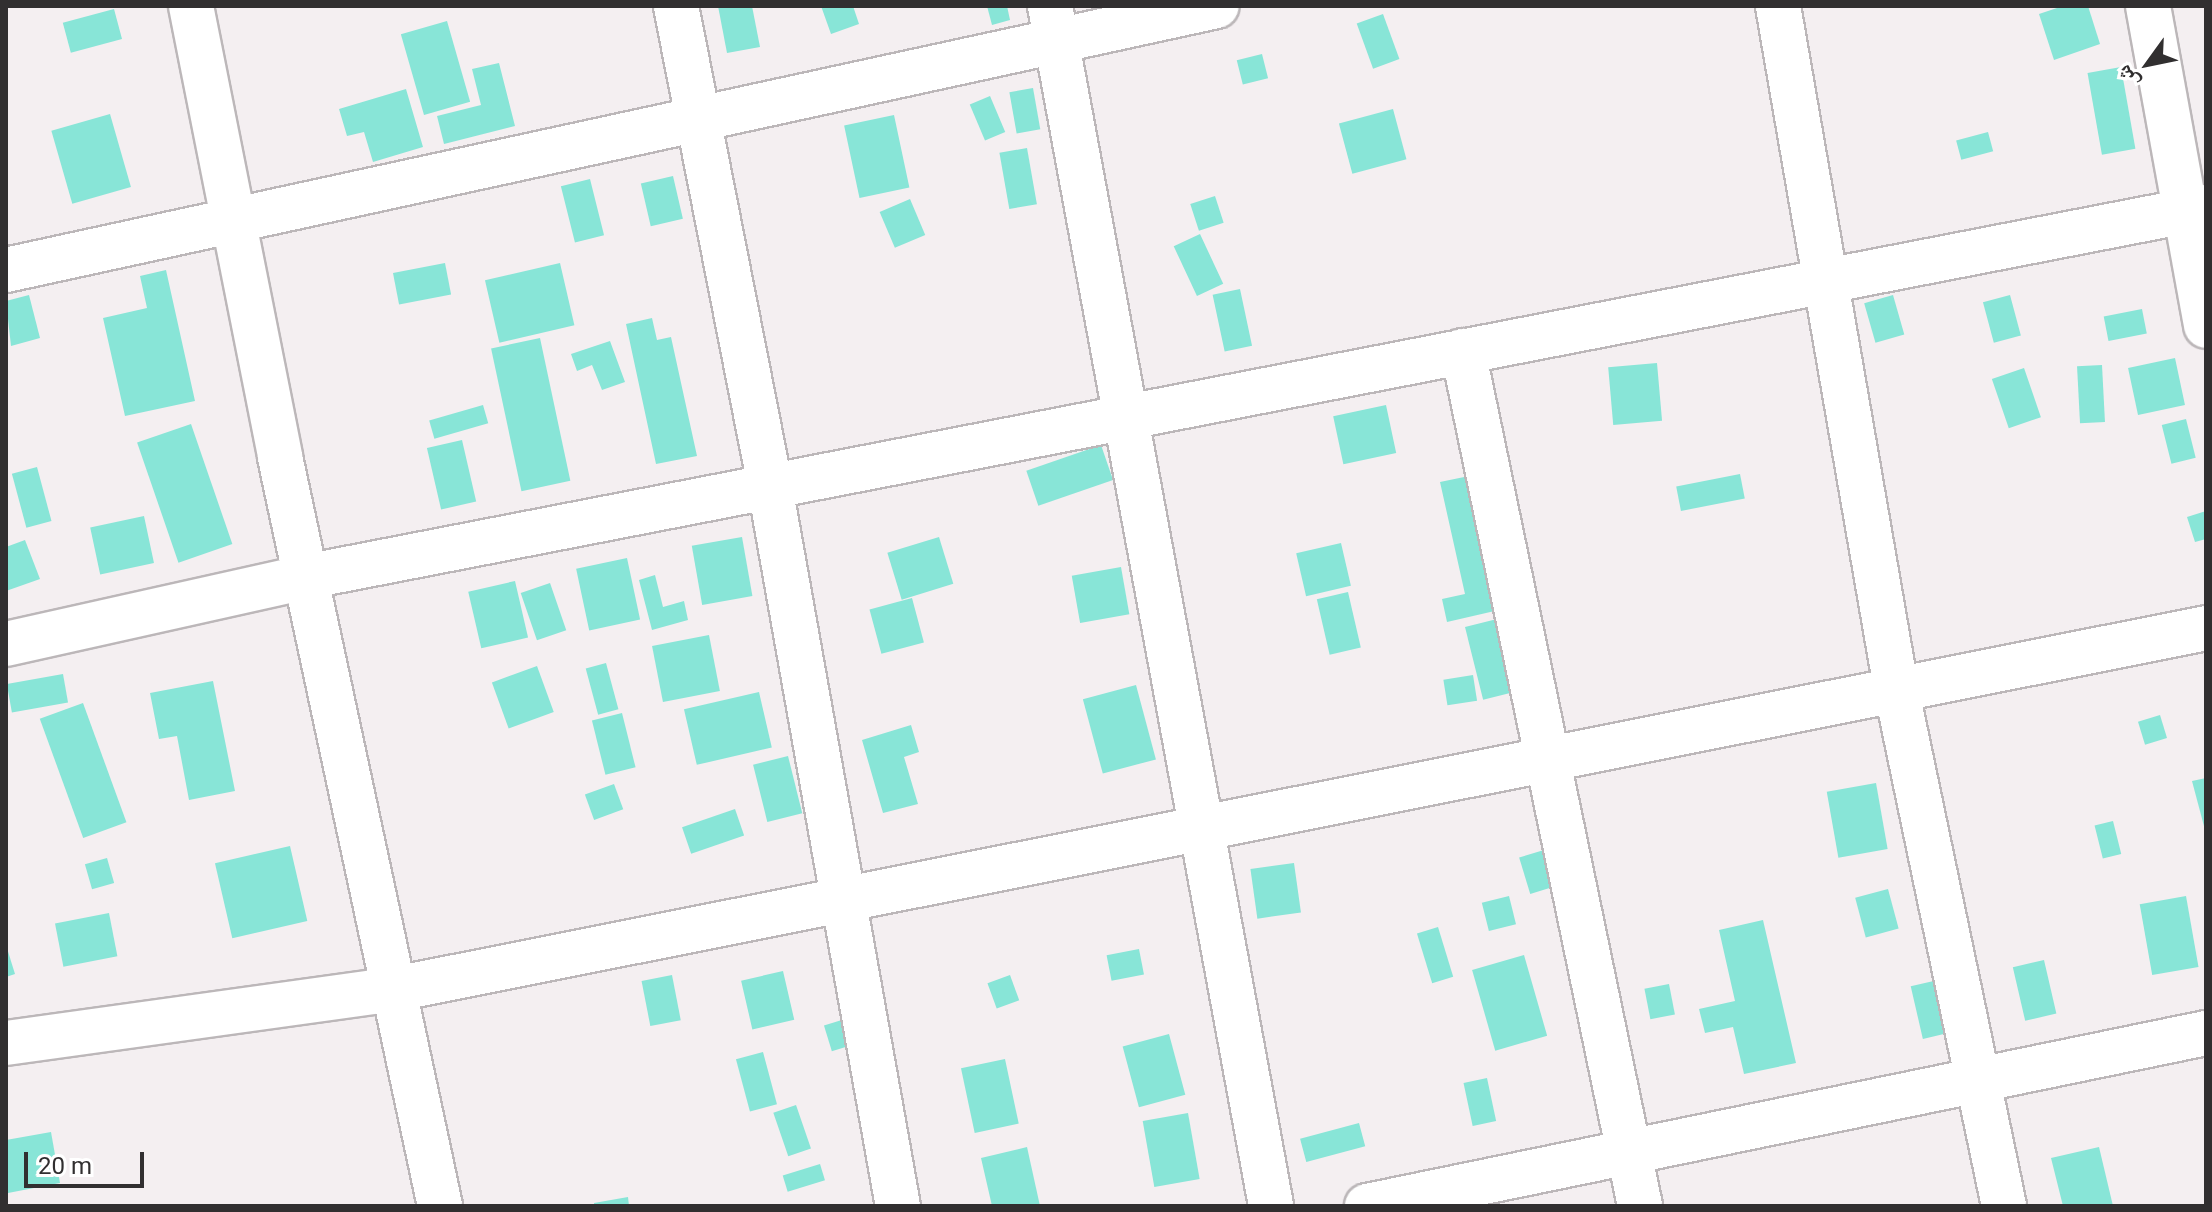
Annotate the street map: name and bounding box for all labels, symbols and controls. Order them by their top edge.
north arrow [2108,24,2188,104]
text: ش [2111,61,2144,94]
scale bar [28,1136,148,1186]
text: 20 m [38,1152,92,1180]

